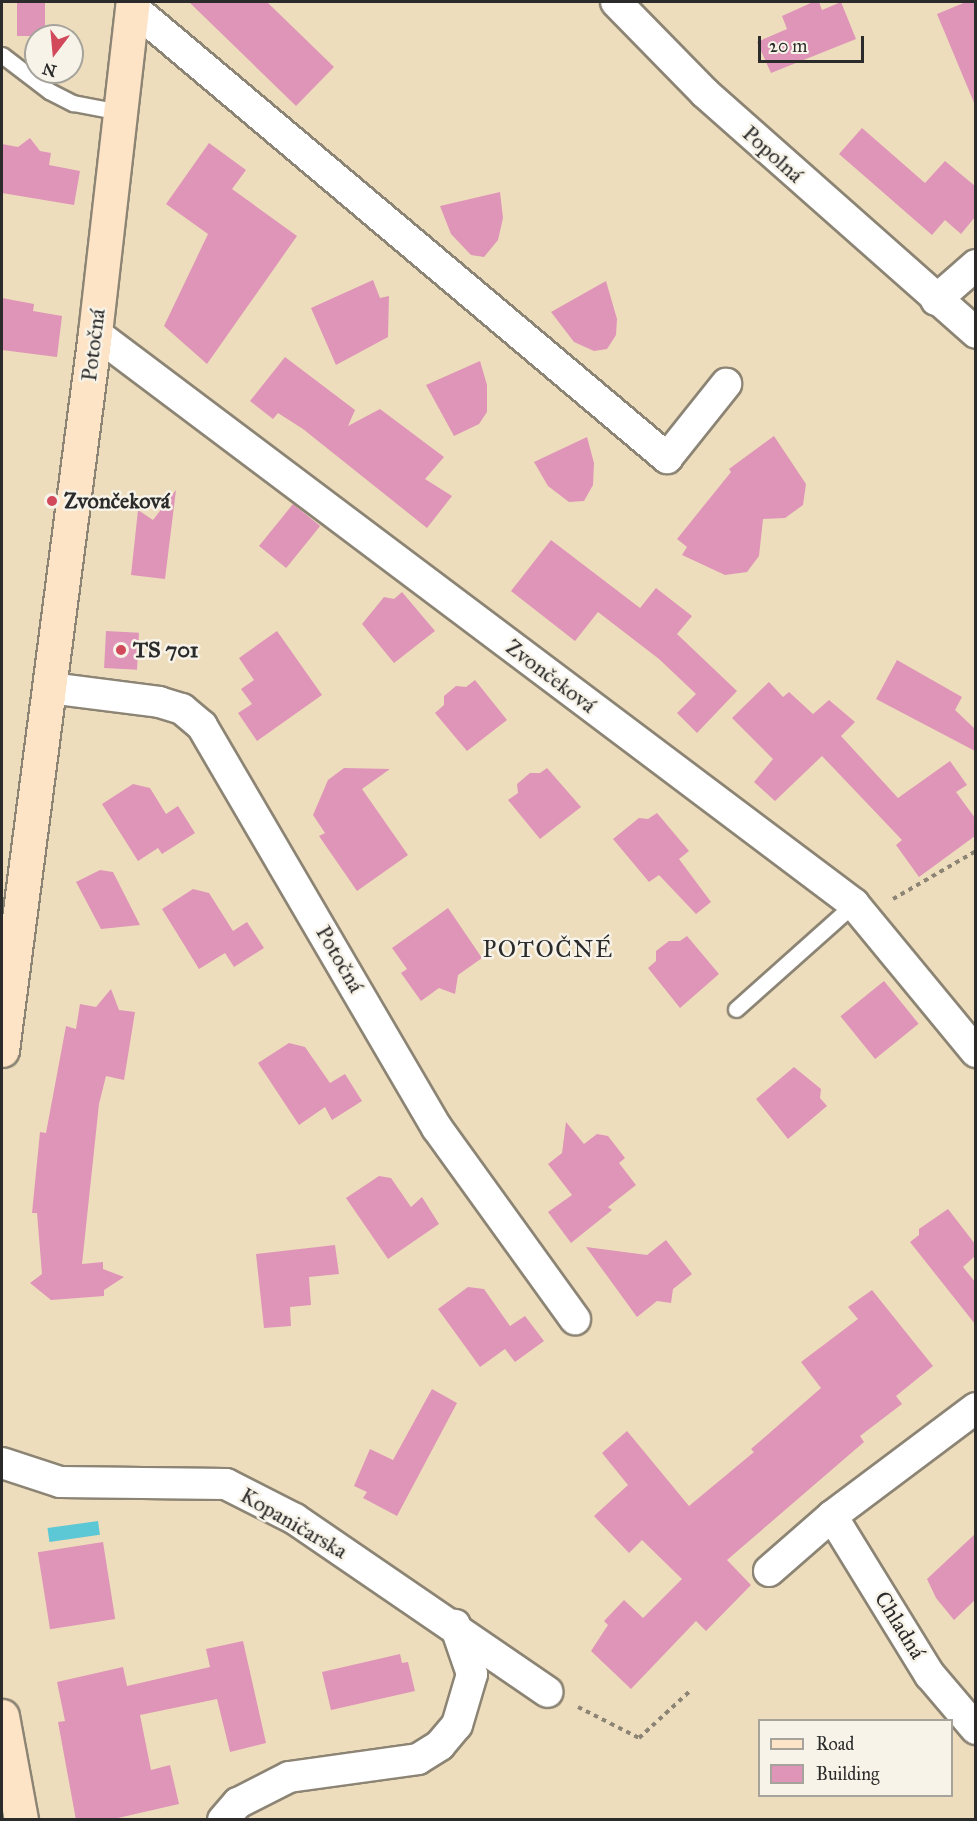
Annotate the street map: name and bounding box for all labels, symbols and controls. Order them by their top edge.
north arrow [24,24,84,84]
scale bar [761,24,868,62]
text: 20 m [769,35,807,57]
text: N [40,59,59,81]
street label: Popolná [737,120,809,188]
street label: Potočná [75,307,111,383]
place label: Zvončeková [64,488,170,514]
marker: Zvončeková [45,494,59,508]
street label: Zvončeková [501,634,601,718]
place label: TS 701 [133,637,199,663]
marker: TS 701 [114,643,128,657]
street label: Potočná [310,921,370,997]
district label: POTOČNÉ [482,936,614,964]
street label: Kopaničarska [236,1482,352,1564]
street label: Chladná [869,1586,931,1664]
legend [758,1719,953,1797]
text: Road [816,1733,854,1755]
text: Building [816,1763,879,1785]

